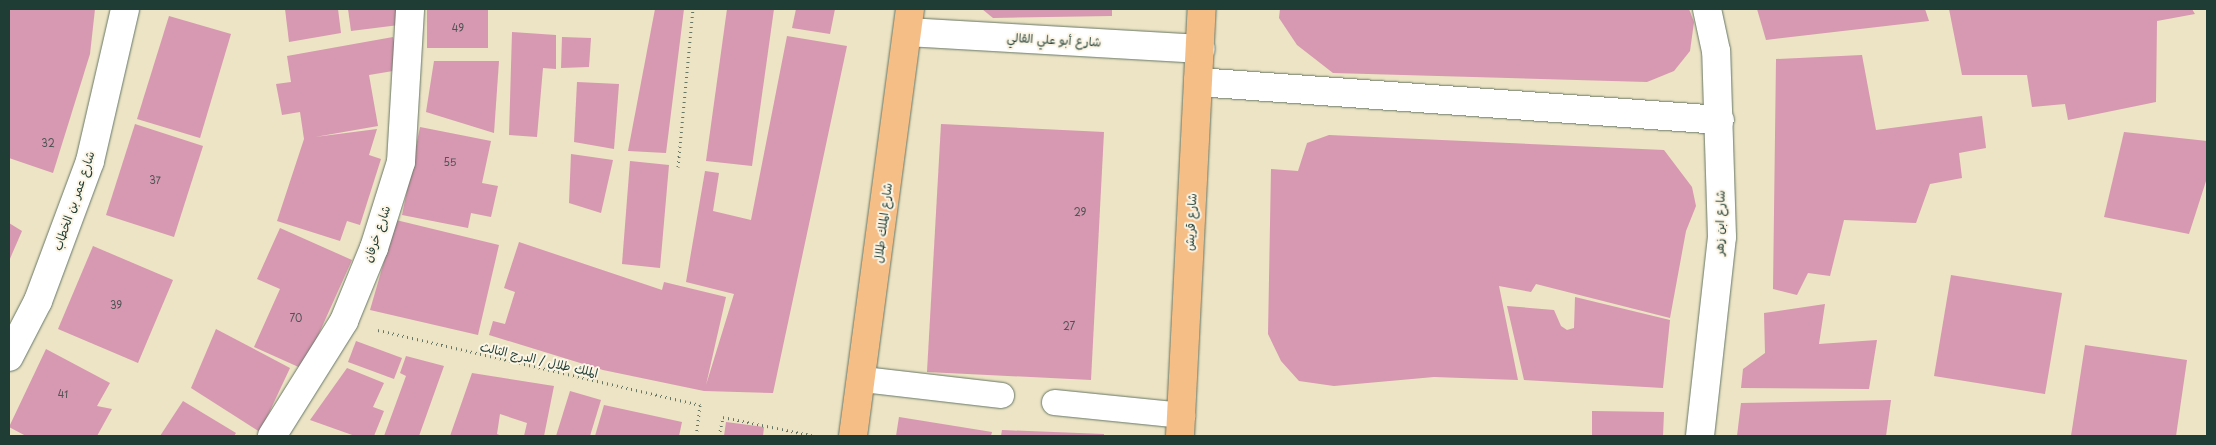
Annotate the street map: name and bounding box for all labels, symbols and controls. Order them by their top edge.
house number: 49 [452,22,464,34]
street label: شارع أبو علي القالي [1006,30,1102,50]
house number: 32 [41,137,55,149]
street label: شارع عمر بن الخطاب [50,149,98,253]
house number: 55 [444,156,456,168]
house number: 37 [149,174,161,186]
street label: شارع الملك طلال [871,182,895,264]
street label: شارع ابن زهر [1712,190,1728,256]
street label: شارع قريش [1182,193,1200,251]
street label: شارع خرفان [361,204,393,264]
house number: 29 [1074,206,1086,218]
house number: 39 [110,299,122,311]
house number: 70 [290,312,302,324]
house number: 27 [1063,320,1075,332]
street label: الملك طلال / الدرج الثالث [478,339,600,381]
house number: 41 [58,388,68,400]

